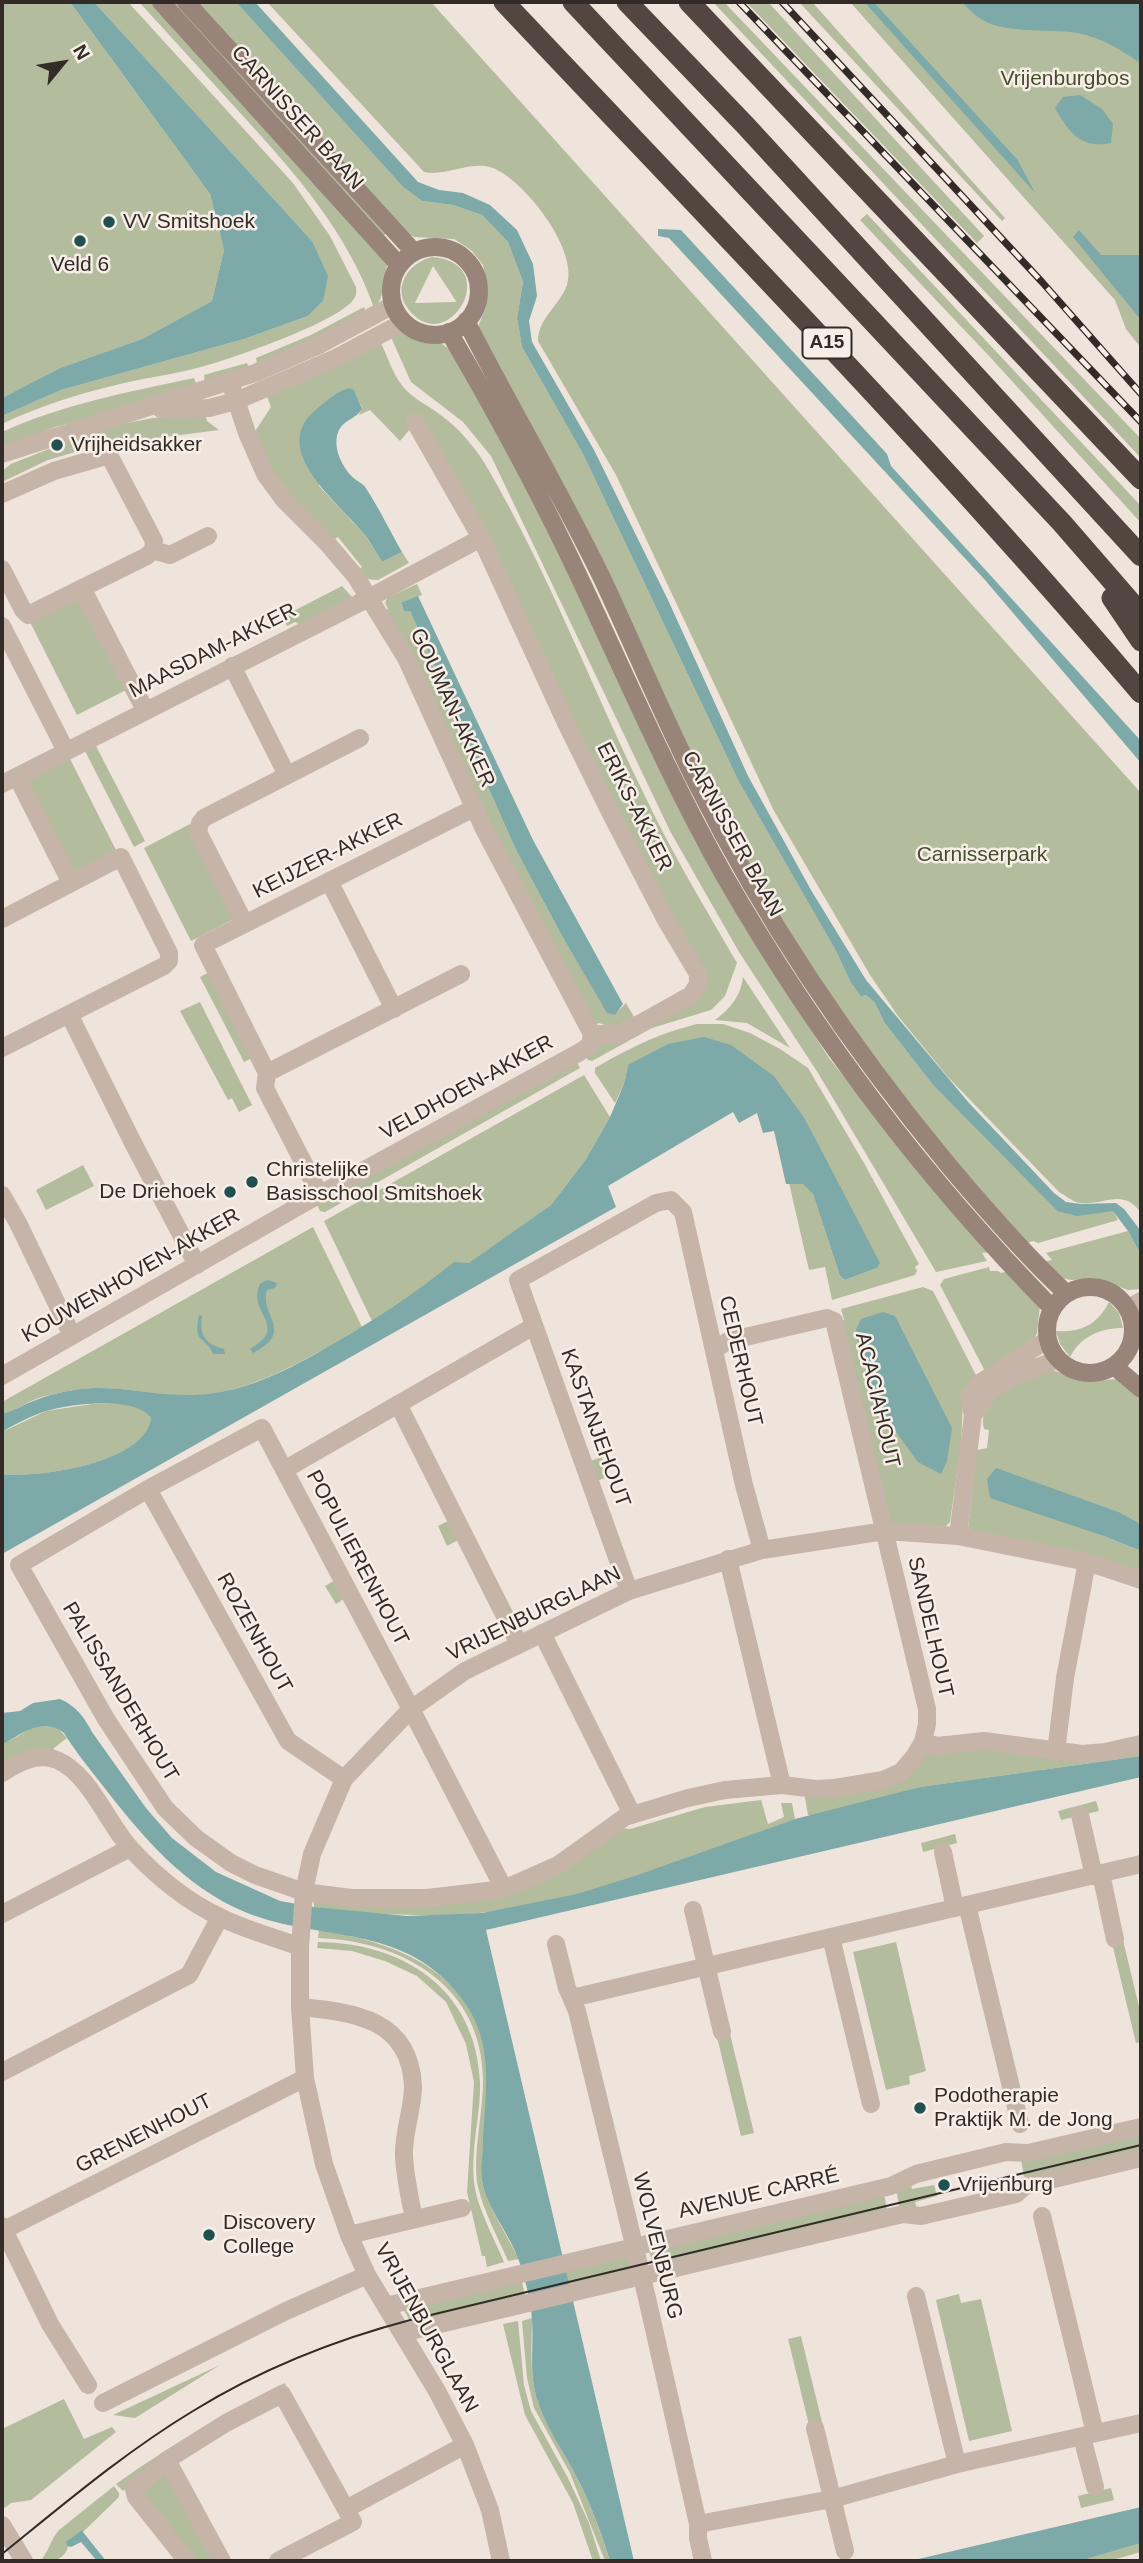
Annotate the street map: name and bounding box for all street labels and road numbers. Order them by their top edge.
street label: CARNISSER BAAN [226,41,368,195]
road number: A15 [802,328,852,358]
street label: MAASDAM-AKKER [125,598,301,704]
street label: GOUMAN-AKKER [404,624,500,792]
street label: ERIKS-AKKER [591,738,677,876]
street label: CARNISSER BAAN [676,747,788,921]
street label: KEIJZER-AKKER [249,807,407,905]
street label: VELDHOEN-AKKER [376,1030,558,1146]
street label: KOUWENHOVEN-AKKER [18,1203,244,1349]
street label: CEDERHOUT [713,1293,767,1429]
street label: ACACIAHOUT [849,1330,905,1470]
street label: KASTANJEHOUT [555,1345,635,1511]
street label: POPULIERENHOUT [300,1466,414,1650]
street label: SANDELHOUT [902,1554,958,1700]
street label: VRIJENBURGLAAN [443,1561,625,1667]
street label: ROZENHOUT [211,1569,297,1697]
street label: PALISSANDERHOUT [56,1598,184,1786]
street label: GRENENHOUT [72,2089,216,2179]
street label: AVENUE CARRÉ [676,2163,842,2225]
street label: WOLVENBURG [627,2170,687,2322]
street label: VRIJENBURGLAAN [369,2239,483,2417]

